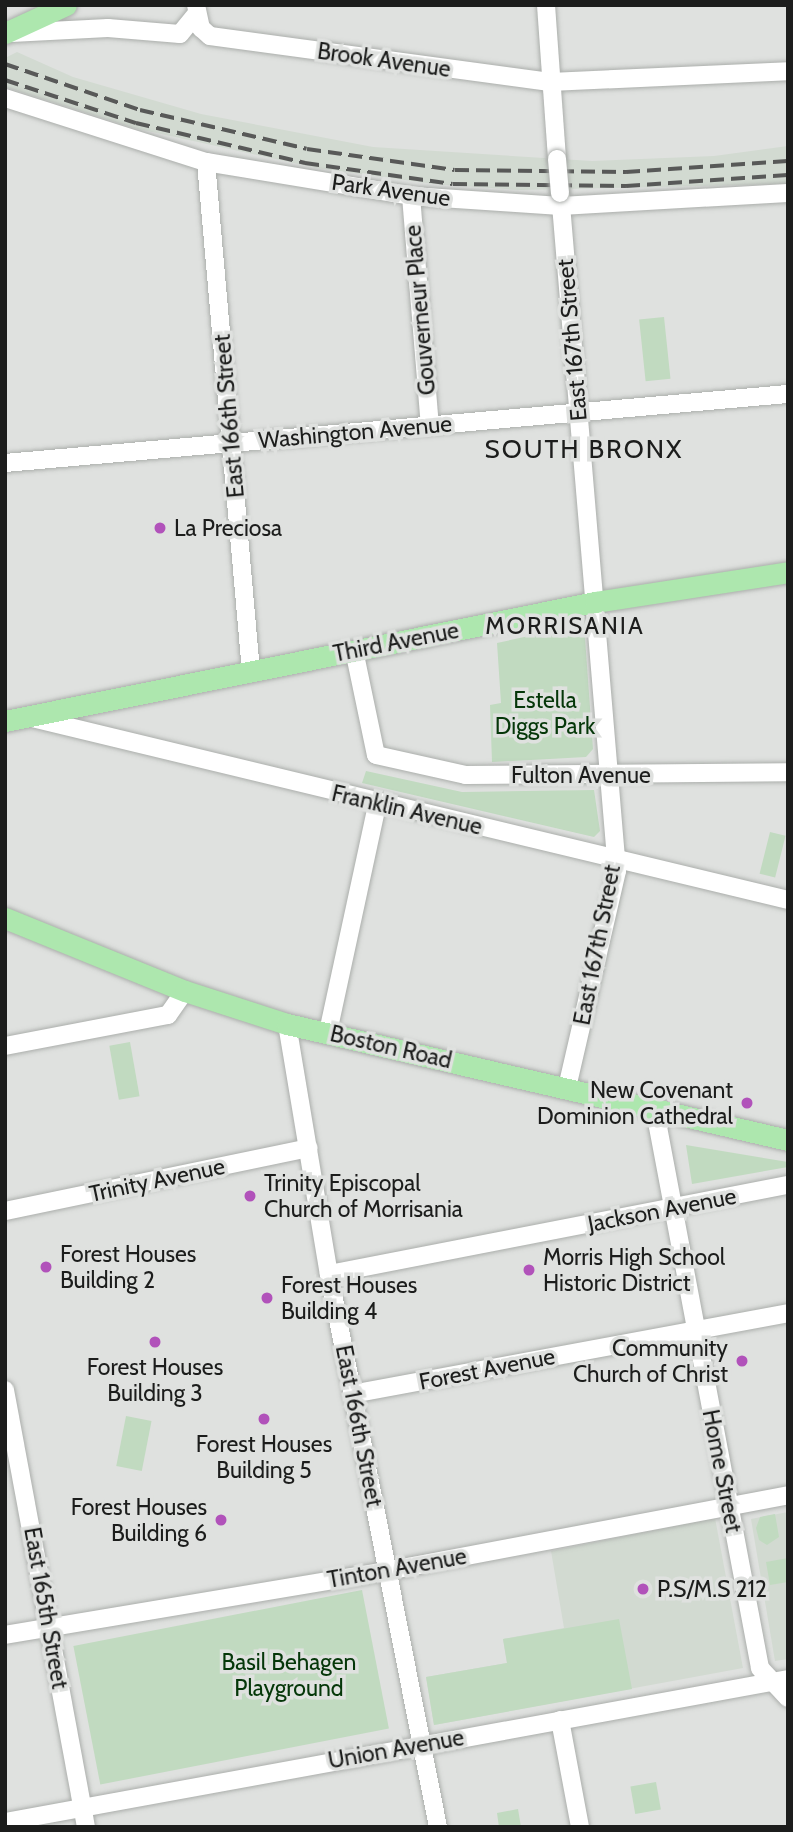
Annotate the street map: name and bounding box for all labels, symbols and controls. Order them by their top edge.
street label: Brook Avenue [316,37,452,83]
street label: Park Avenue [330,168,452,212]
street label: Gouverneur Place [399,224,441,396]
street label: East 167th Street [551,258,593,422]
street label: East 166th Street [208,333,250,499]
street label: Washington Avenue [257,410,453,454]
district label: SOUTH BRONX [486,434,682,466]
place label: La Preciosa [174,514,282,542]
marker: La Preciosa [152,520,168,536]
district label: MORRISANIA [486,612,644,640]
street label: Third Avenue [331,616,461,668]
park label: Estella Diggs Park [495,686,595,740]
street label: Fulton Avenue [511,761,651,789]
street label: Franklin Avenue [329,779,485,841]
street label: East 167th Street [568,863,626,1027]
street label: Boston Road [327,1020,455,1074]
place label: New Covenant Dominion Cathedral [537,1076,733,1130]
marker: New Covenant Dominion Cathedral [739,1095,755,1111]
street label: Trinity Avenue [87,1152,227,1208]
place label: Trinity Episcopal Church of Morrisania [264,1169,463,1223]
street label: Jackson Avenue [585,1182,739,1238]
marker: Trinity Episcopal Church of Morrisania [242,1188,258,1204]
place label: Forest Houses Building 2 [60,1240,196,1294]
place label: Morris High School Historic District [543,1243,725,1297]
marker: Forest Houses Building 2 [38,1259,54,1275]
marker: Morris High School Historic District [521,1262,537,1278]
place label: Forest Houses Building 4 [281,1271,417,1325]
marker: Forest Houses Building 4 [259,1290,275,1306]
marker: Forest Houses Building 3 [147,1334,163,1350]
place label: Community Church of Christ [573,1334,728,1388]
street label: Forest Avenue [417,1342,557,1396]
street label: East 166th Street [330,1343,388,1509]
place label: Forest Houses Building 3 [87,1353,223,1407]
marker: Community Church of Christ [734,1353,750,1369]
street label: Home Street [697,1407,747,1535]
marker: Forest Houses Building 5 [256,1411,272,1427]
place label: Forest Houses Building 5 [196,1430,332,1484]
place label: Forest Houses Building 6 [71,1493,207,1547]
marker: Forest Houses Building 6 [213,1512,229,1528]
street label: East 165th Street [18,1525,74,1691]
street label: Tinton Avenue [325,1542,469,1594]
place label: P.S/M.S 212 [657,1575,767,1603]
marker: P.S/M.S 212 [635,1581,651,1597]
park label: Basil Behagen Playground [222,1648,356,1702]
street label: Union Avenue [326,1723,466,1775]

